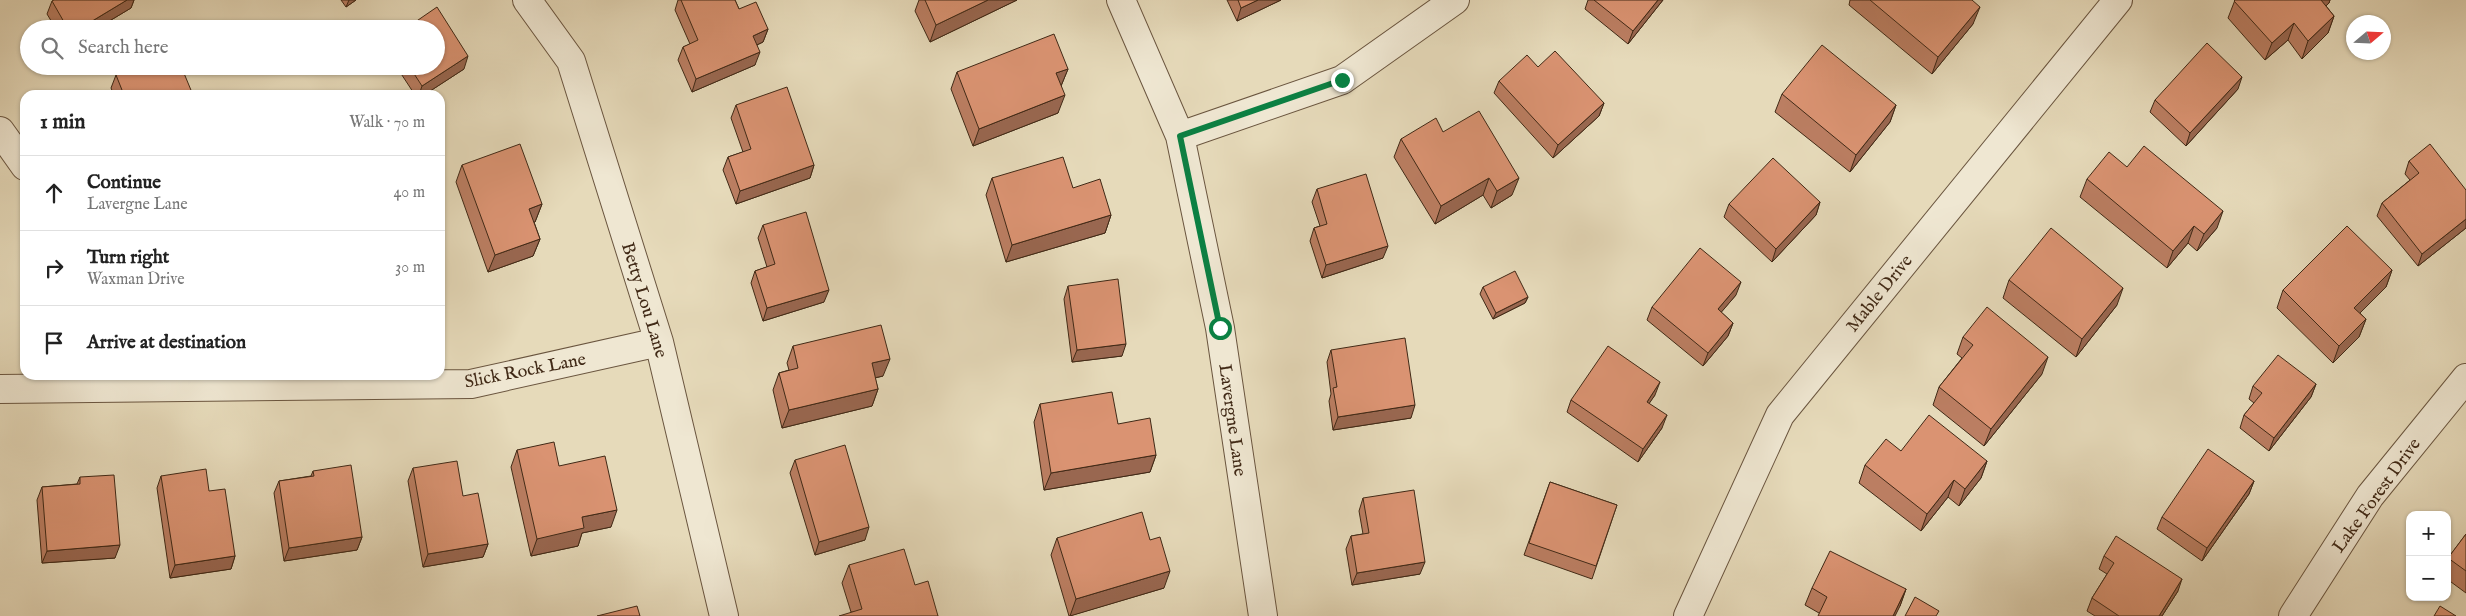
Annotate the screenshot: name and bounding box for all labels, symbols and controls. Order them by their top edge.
north arrow [2346,15,2391,60]
search box [20,20,445,75]
icon: search [38,34,66,62]
text: Search here [78,36,169,60]
route end [1331,69,1354,92]
text: 1 min [40,109,85,136]
text: Walk · 70 m [349,113,425,133]
text: Continue [87,171,161,195]
icon: ahead [40,179,68,207]
text: 40 m [393,183,425,203]
text: Lavergne Lane [87,195,188,215]
street label: Betty Lou Lane [615,240,672,361]
text: Turn right [87,246,169,270]
street label: Mable Drive [1842,250,1918,337]
icon: right [40,254,68,282]
text: 30 m [395,258,425,278]
text: Waxman Drive [87,270,185,290]
route start [1209,317,1232,340]
icon: arrive [40,329,68,357]
text: Arrive at destination [87,331,246,355]
street label: Slick Rock Lane [463,348,588,395]
street label: Lavergne Lane [1212,363,1251,478]
street label: Lake Forest Drive [2328,434,2427,558]
map controls [2406,511,2451,601]
button: + [2406,511,2451,556]
button: − [2406,556,2451,601]

